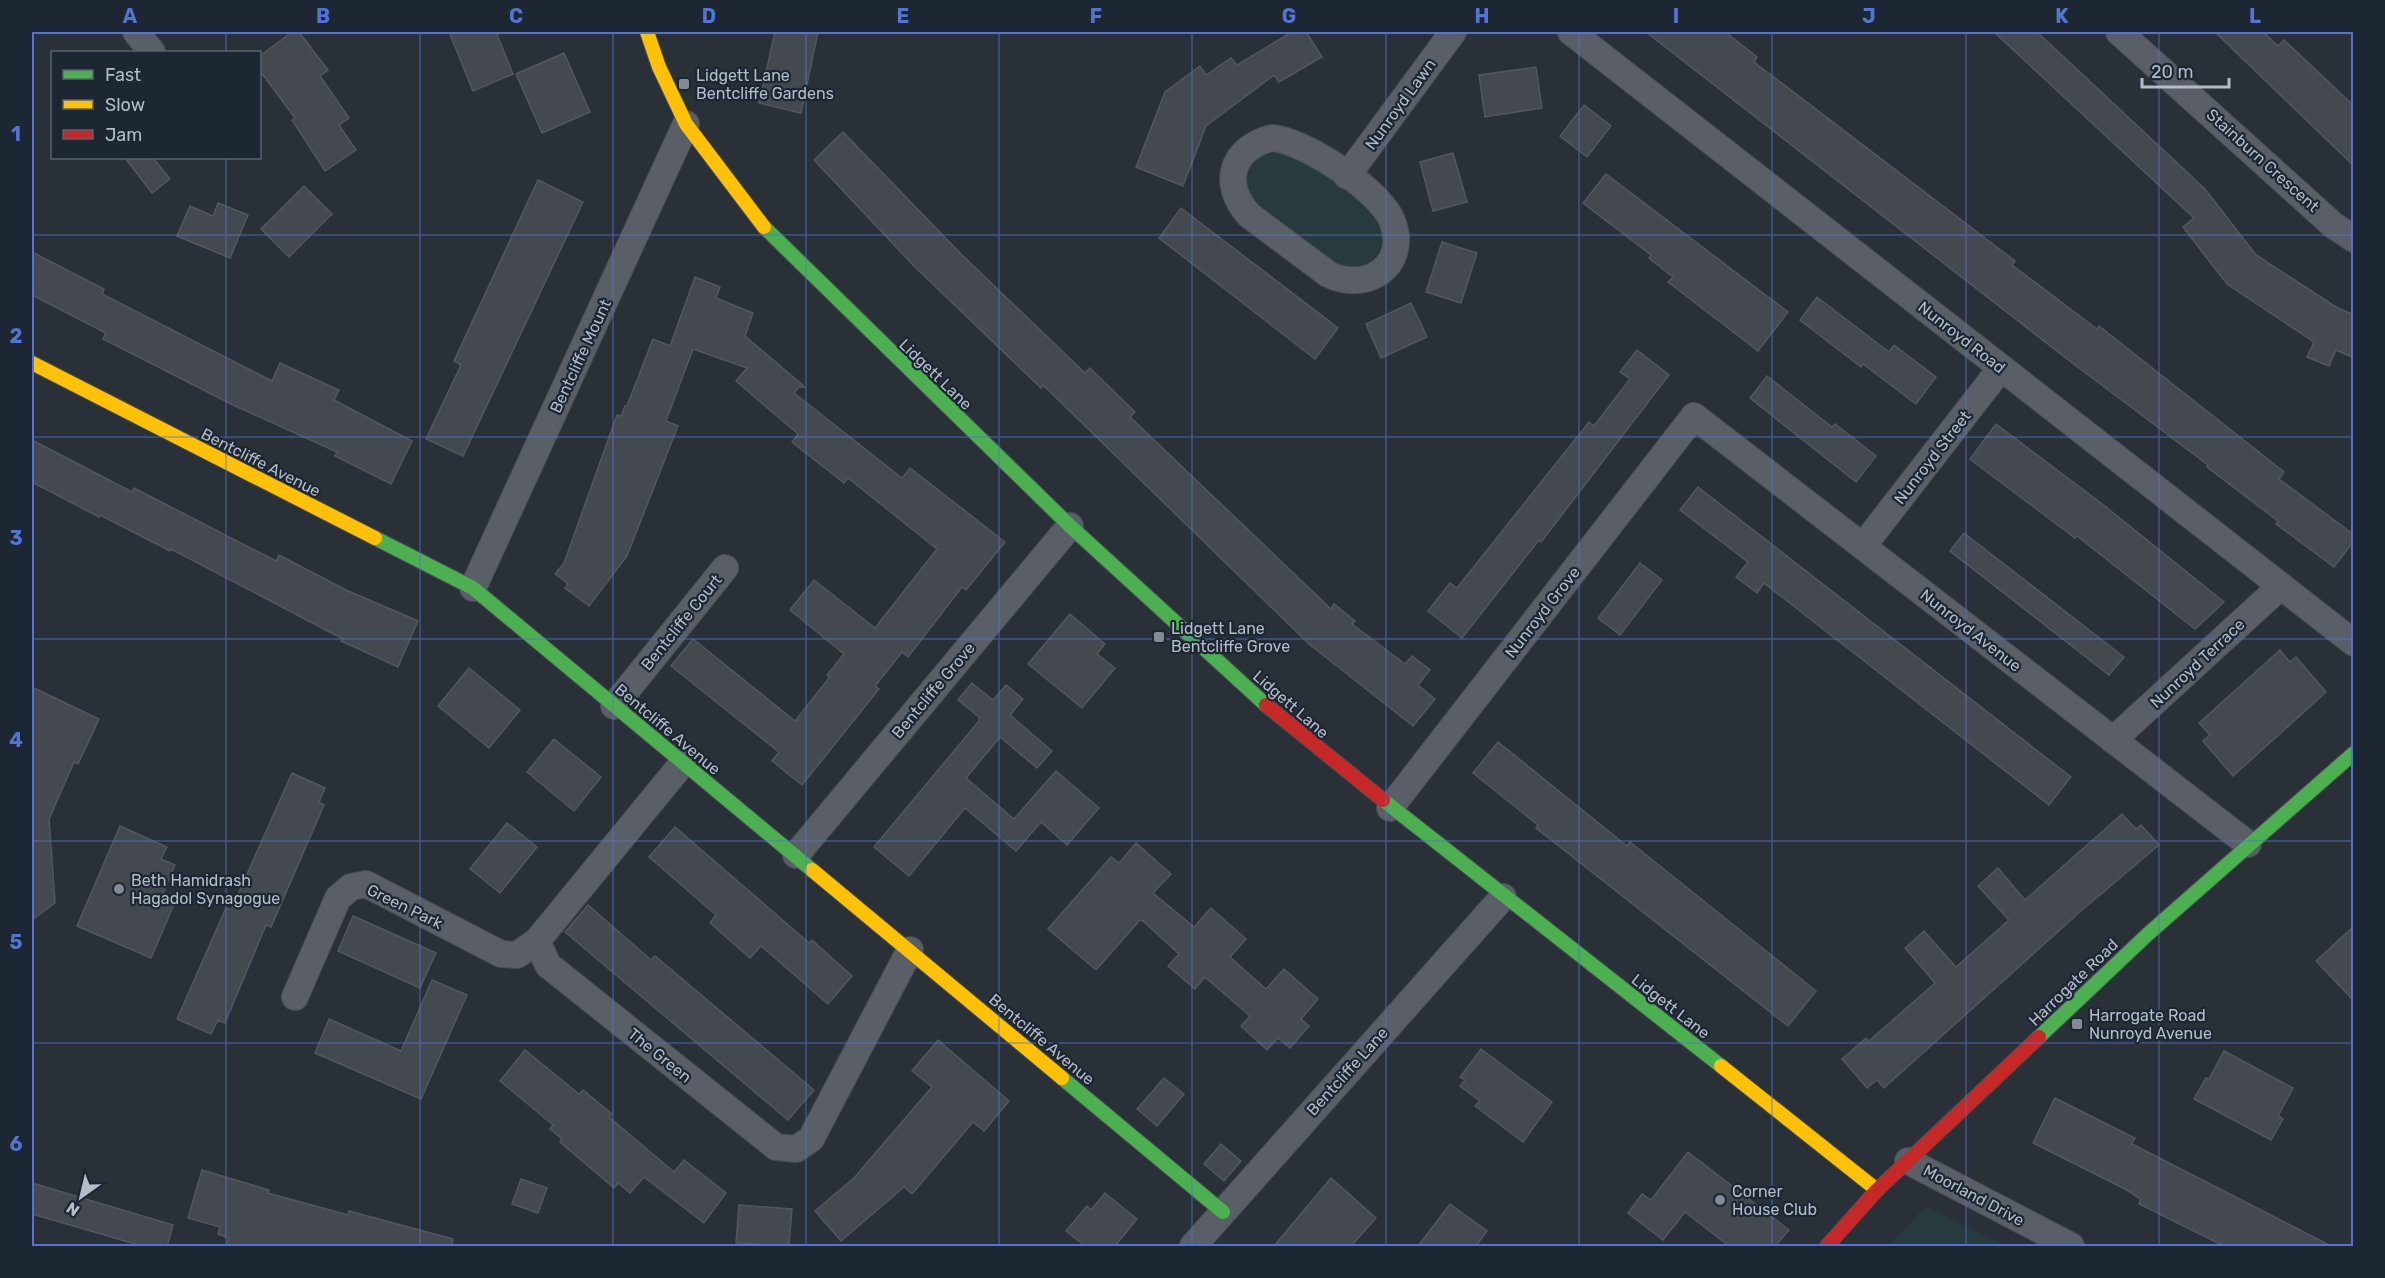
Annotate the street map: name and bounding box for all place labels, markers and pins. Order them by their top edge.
place label: Lidgett Lane Bentcliffe Gardens [696,66,834,103]
marker: Lidgett Lane Bentcliffe Gardens [677,77,691,91]
place label: Lidgett Lane Bentcliffe Grove [1171,619,1290,656]
marker: Lidgett Lane Bentcliffe Grove [1152,630,1166,644]
place label: Beth Hamidrash Hagadol Synagogue [131,871,280,908]
marker: Beth Hamidrash Hagadol Synagogue [112,882,126,896]
place label: Harrogate Road Nunroyd Avenue [2089,1006,2212,1043]
marker: Harrogate Road Nunroyd Avenue [2070,1017,2084,1031]
place label: Corner House Club [1732,1182,1817,1219]
marker: Corner House Club [1713,1193,1727,1207]

